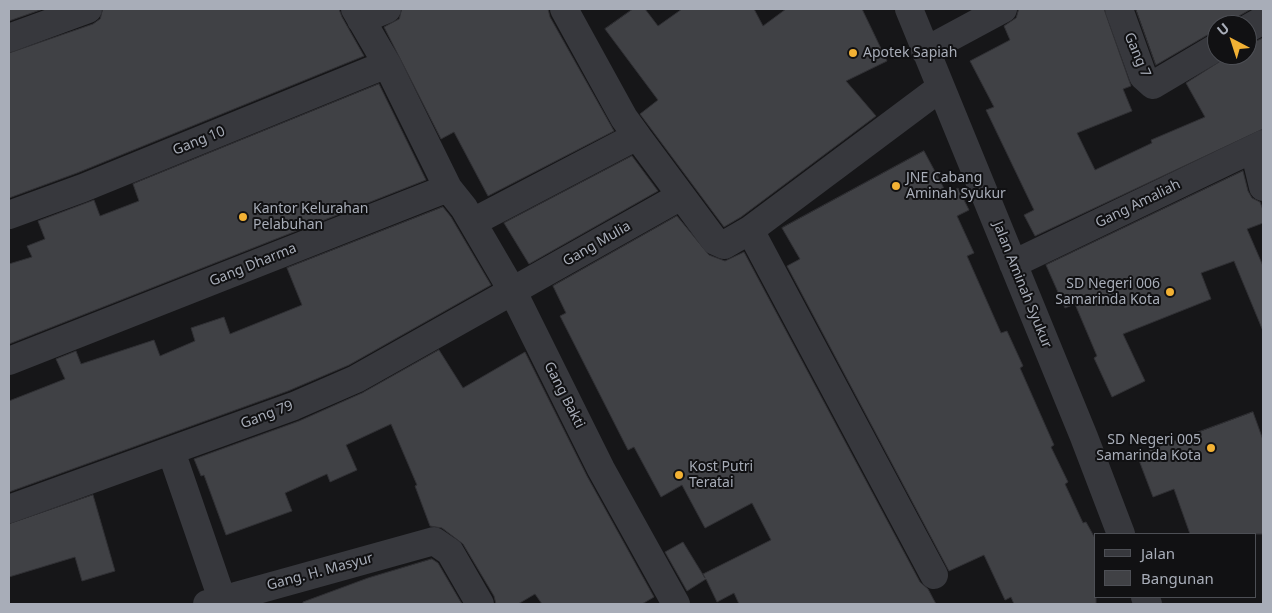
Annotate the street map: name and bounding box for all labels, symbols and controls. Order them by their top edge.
north arrow [1207,15,1257,65]
text: U [1213,18,1233,40]
street label: Gang 7 [1120,30,1154,80]
place label: Apotek Sapiah [863,45,957,61]
marker: Apotek Sapiah [847,47,859,59]
street label: Gang 10 [170,123,228,159]
place label: JNE Cabang Aminah Syukur [906,170,1006,202]
street label: Gang Amaliah [1093,176,1183,232]
marker: JNE Cabang Aminah Syukur [890,180,902,192]
place label: Kantor Kelurahan Pelabuhan [253,201,368,233]
marker: Kantor Kelurahan Pelabuhan [237,211,249,223]
street label: Gang Mulia [560,218,634,270]
street label: Jalan Aminah Syukur [989,219,1055,351]
street label: Gang Dharma [207,240,299,290]
place label: SD Negeri 006 Samarinda Kota [1055,276,1160,308]
marker: SD Negeri 006 Samarinda Kota [1164,286,1176,298]
street label: Gang Bakti [540,359,588,431]
street label: Gang 79 [238,397,296,433]
place label: SD Negeri 005 Samarinda Kota [1096,432,1201,464]
marker: SD Negeri 005 Samarinda Kota [1205,442,1217,454]
place label: Kost Putri Teratai [689,459,753,492]
marker: Kost Putri Teratai [673,469,685,481]
legend [1094,533,1257,598]
text: Jalan [1141,543,1175,563]
street label: Gang. H. Masyur [265,550,375,594]
text: Bangunan [1141,568,1214,588]

